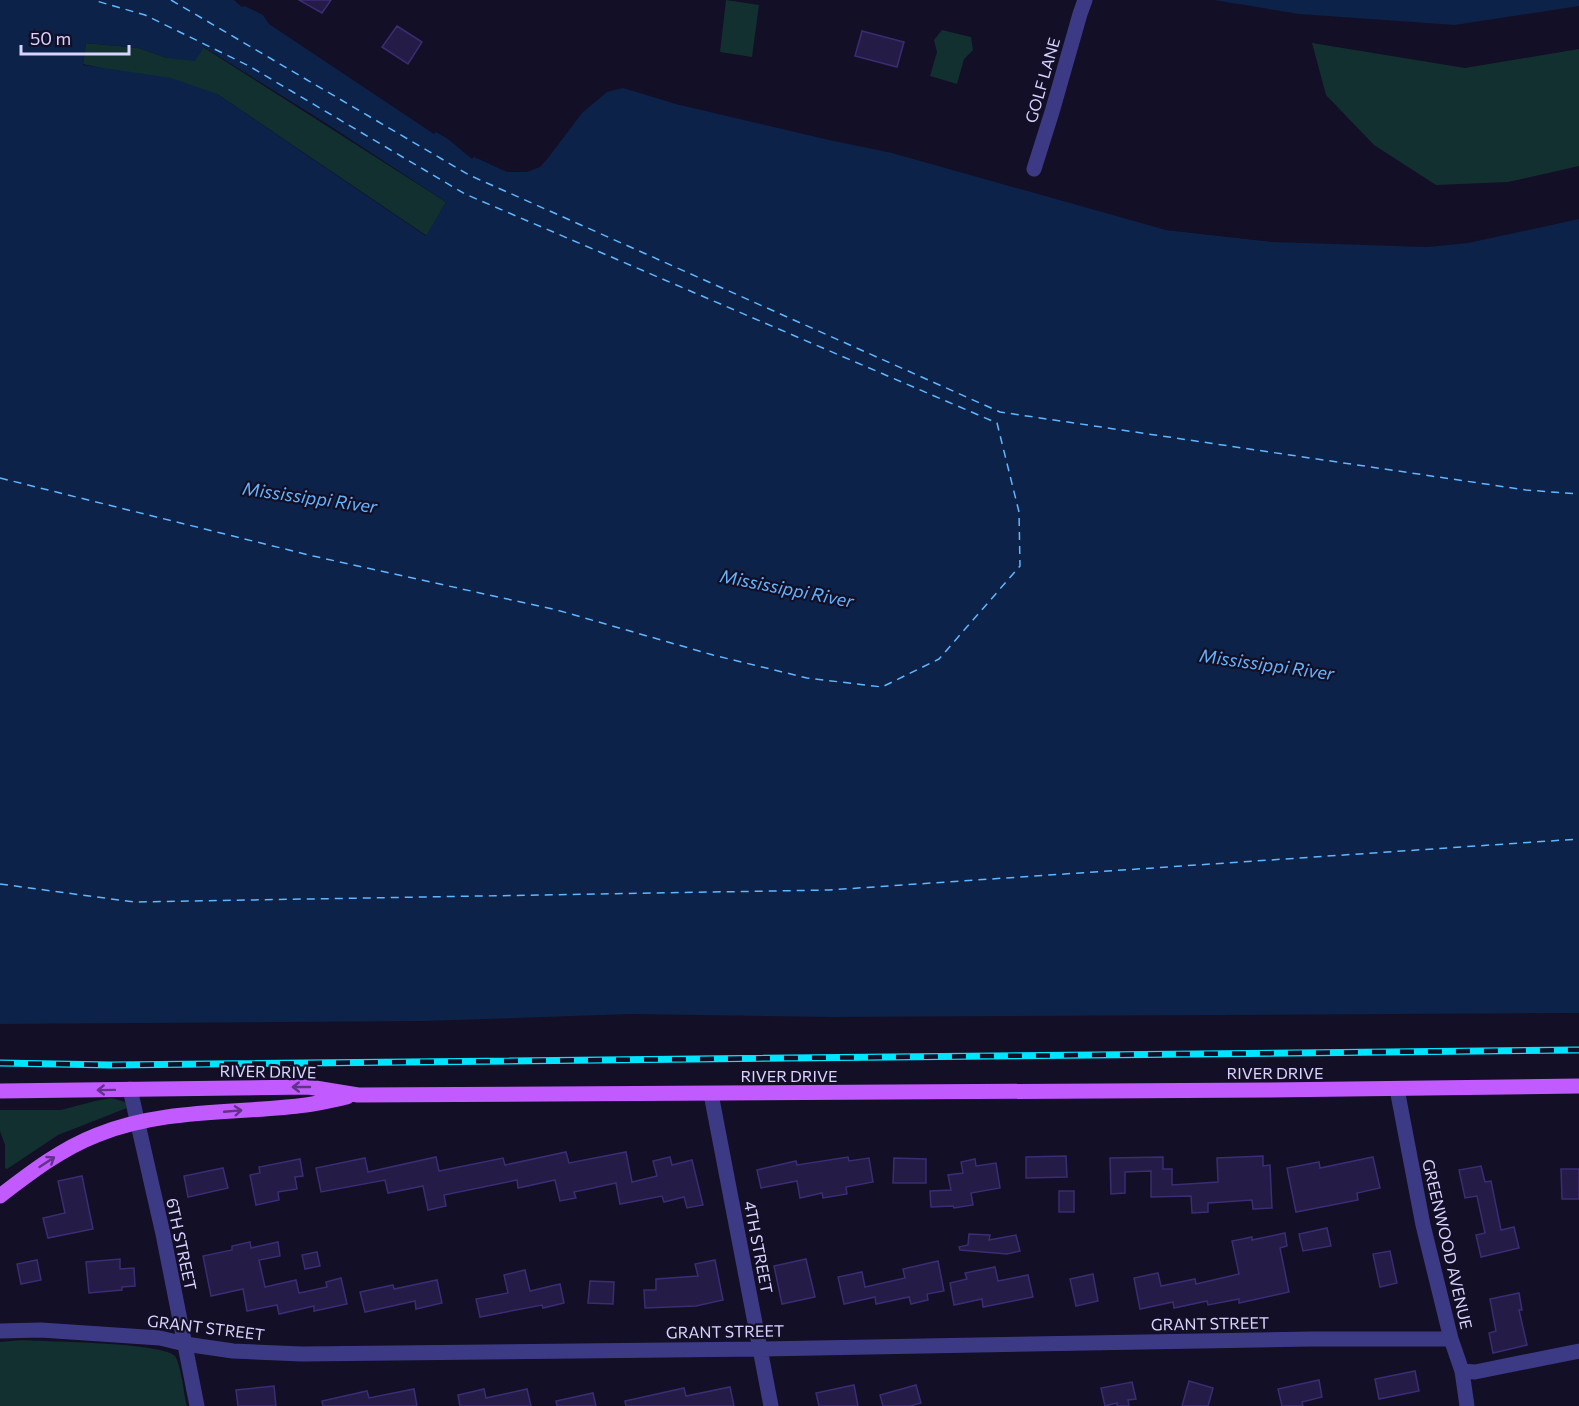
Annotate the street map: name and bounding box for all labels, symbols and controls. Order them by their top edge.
scale bar [21,18,129,56]
text: 50 m [30,27,71,49]
street label: GOLF LANE [1021,35,1063,125]
water label: Mississippi River [241,477,379,517]
water label: Mississippi River [718,564,856,612]
water label: Mississippi River [1198,644,1336,684]
street label: RIVER DRIVE [219,1061,317,1081]
street label: RIVER DRIVE [1227,1063,1323,1082]
street label: RIVER DRIVE [741,1066,837,1085]
one-way arrow [291,1081,311,1093]
one-way arrow [96,1084,116,1096]
one-way arrow [222,1105,242,1116]
one-way arrow [38,1155,55,1167]
street label: GREENWOOD AVENUE [1419,1157,1477,1331]
street label: 6TH STREET [163,1196,201,1292]
street label: 4TH STREET [741,1199,777,1295]
street label: GRANT STREET [146,1310,266,1344]
street label: GRANT STREET [1151,1312,1269,1334]
street label: GRANT STREET [666,1320,784,1342]

